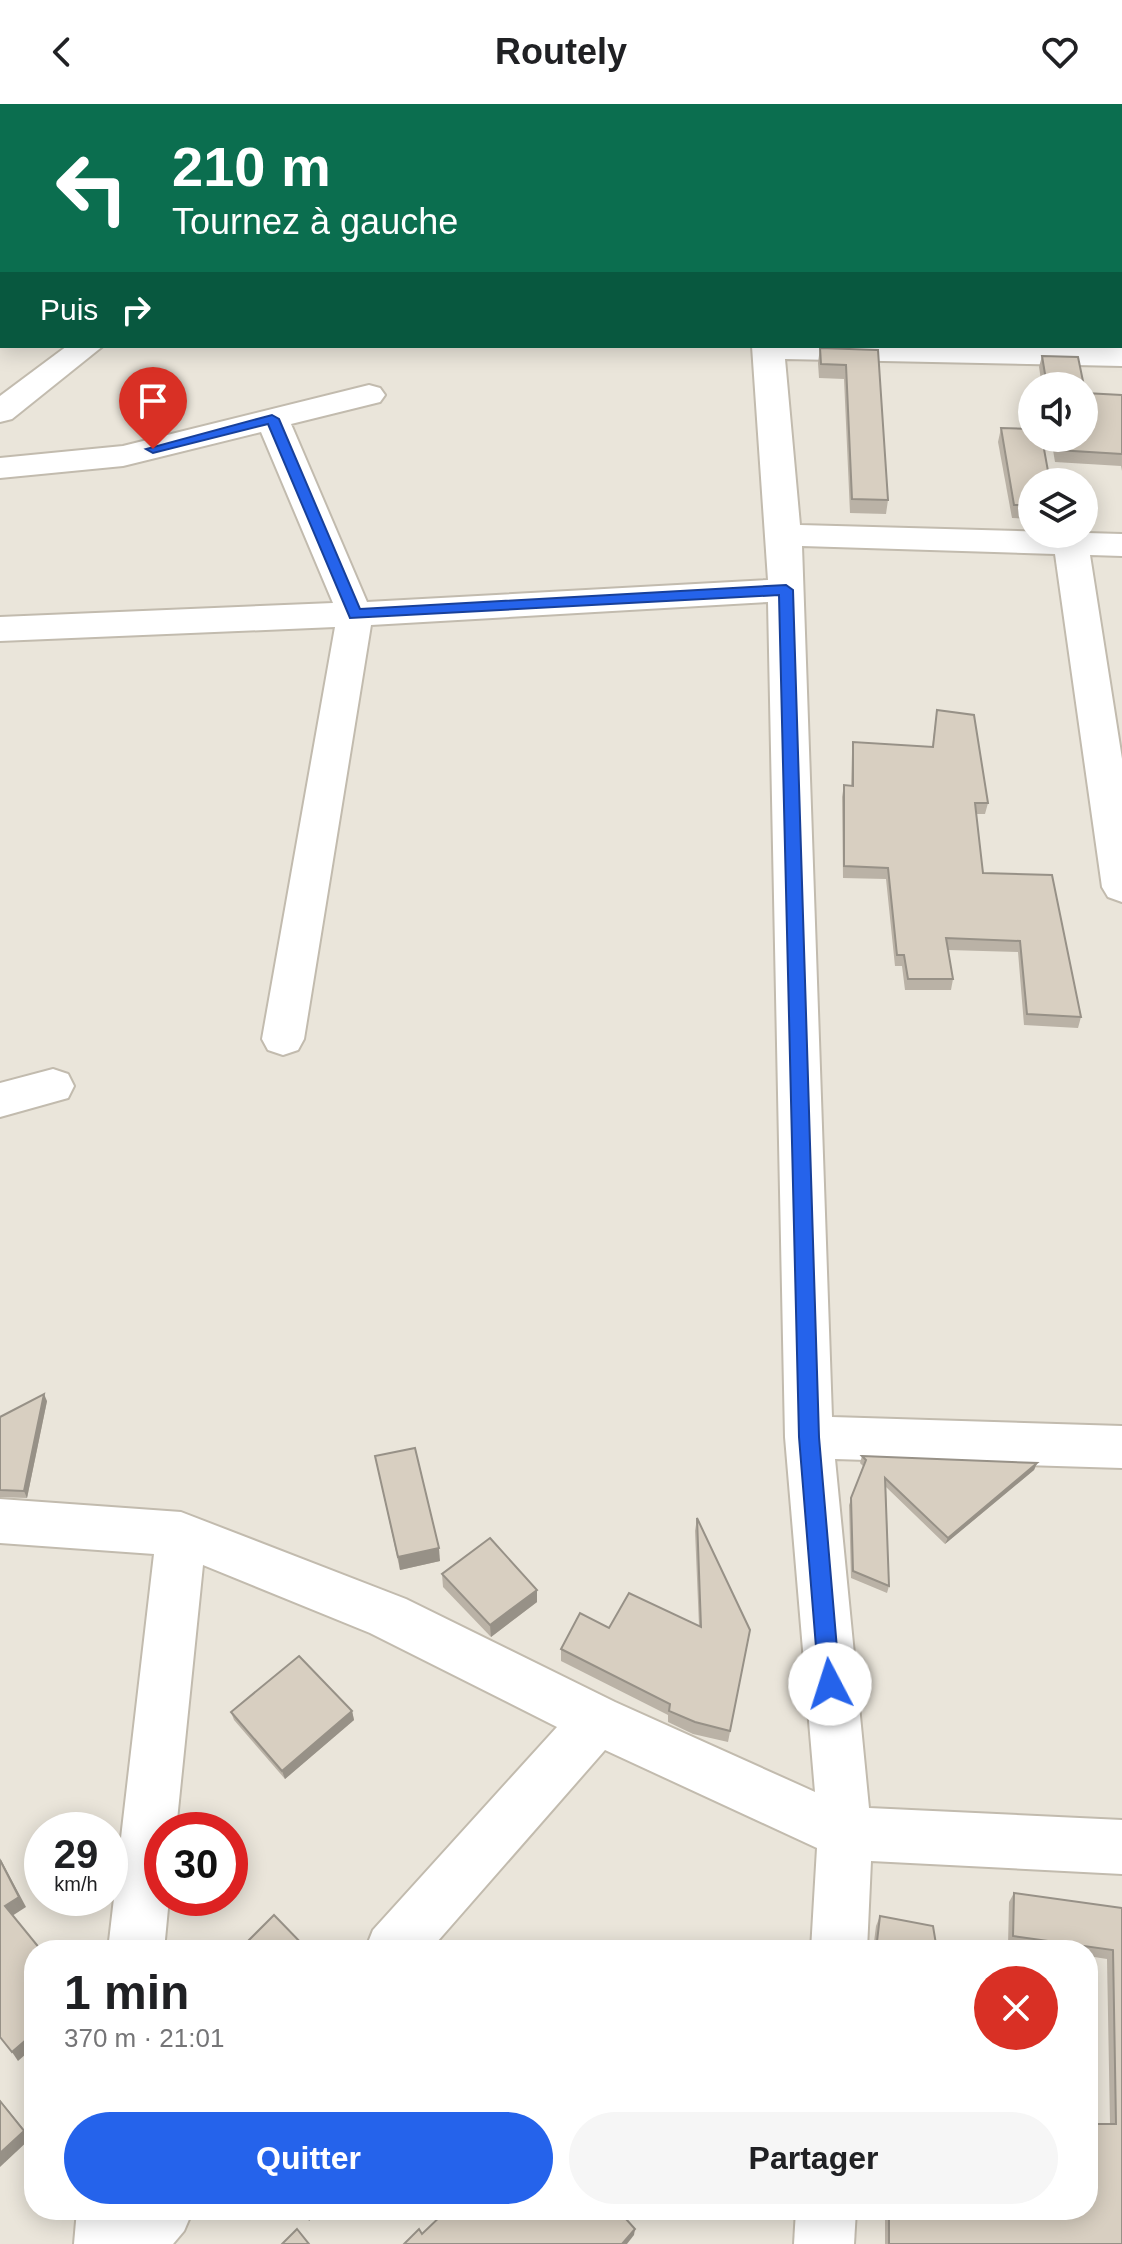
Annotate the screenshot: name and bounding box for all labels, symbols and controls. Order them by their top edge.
icon: back [40,30,84,74]
icon: heart [1038,30,1082,74]
text: Routely [495,31,627,72]
text: 210 m [172,135,331,198]
icon: left [40,136,144,240]
text: Tournez à gauche [172,201,458,242]
icon: right [114,288,158,332]
text: Puis [40,293,98,326]
pin [119,367,187,449]
map controls [1018,372,1098,548]
button: sound [1018,372,1098,452]
icon: arrive [131,379,175,423]
button: layers [1018,468,1098,548]
position arrow [788,1642,872,1726]
speed limit sign: 30 [144,1812,248,1916]
text: 29 [54,1832,98,1876]
text: km/h [54,1873,98,1895]
text: 1 min [64,1966,189,2019]
button: close [974,1966,1058,2050]
text: 370 m · 21:01 [64,2023,224,2053]
button: Quitter [64,2112,553,2204]
button: Partager [569,2112,1058,2204]

